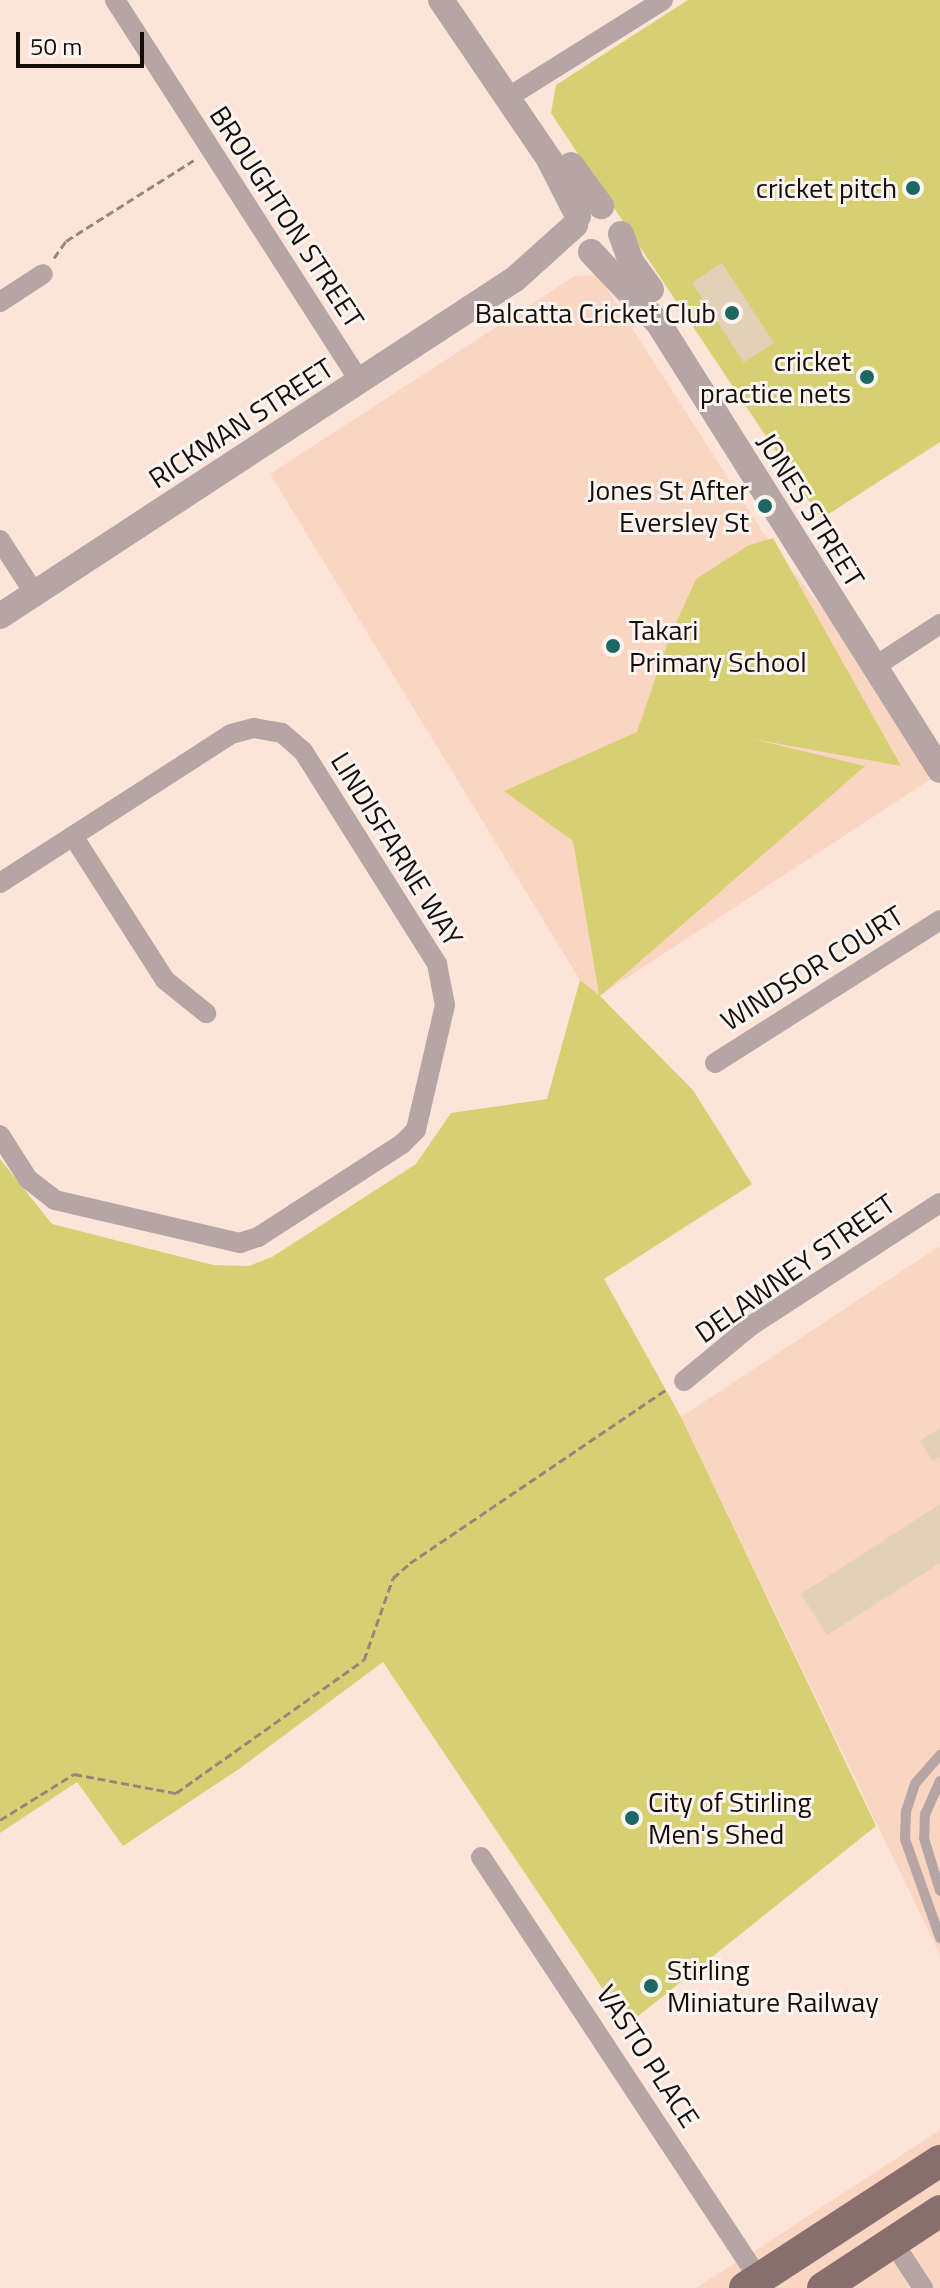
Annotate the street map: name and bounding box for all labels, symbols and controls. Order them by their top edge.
scale bar [20,16,148,66]
text: 50 m [30,28,82,64]
street label: BROUGHTON STREET [203,100,371,334]
place label: cricket pitch [756,171,897,205]
marker: cricket pitch [904,179,922,197]
place label: Balcatta Cricket Club [475,296,716,330]
marker: Balcatta Cricket Club [723,304,741,322]
place label: cricket practice nets [700,344,851,410]
street label: RICKMAN STREET [142,351,340,495]
marker: cricket practice nets [858,368,876,386]
street label: JONES STREET [750,427,872,593]
place label: Jones St After Eversley St [588,473,749,539]
marker: Jones St After Eversley St [756,497,774,515]
place label: Takari Primary School [629,613,807,679]
marker: Takari Primary School [604,637,622,655]
street label: LINDISFARNE WAY [324,746,470,952]
street label: WINDSOR COURT [715,898,909,1038]
street label: DELAWNEY STREET [689,1186,901,1350]
place label: City of Stirling Men's Shed [648,1785,812,1851]
marker: City of Stirling Men's Shed [623,1809,641,1827]
place label: Stirling Miniature Railway [667,1953,879,2019]
marker: Stirling Miniature Railway [642,1977,660,1995]
street label: VASTO PLACE [590,1978,706,2134]

